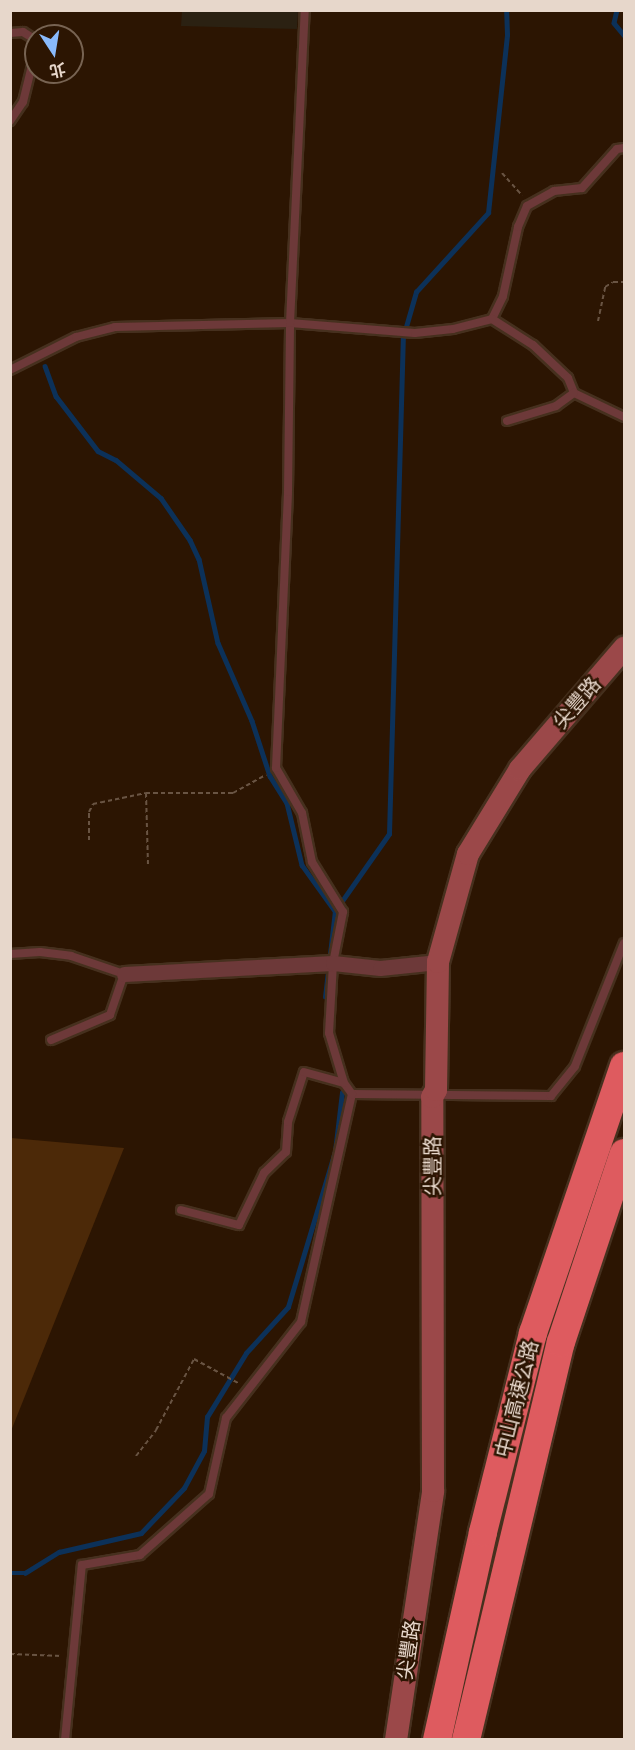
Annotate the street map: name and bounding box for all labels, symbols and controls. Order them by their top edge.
north arrow [24,24,84,84]
text: 北 [48,59,67,81]
street label: 尖豐路 [548,672,606,734]
street label: 尖豐路 [421,1136,445,1196]
street label: 中山高速公路 [491,1338,543,1460]
street label: 尖豐路 [393,1619,425,1681]

